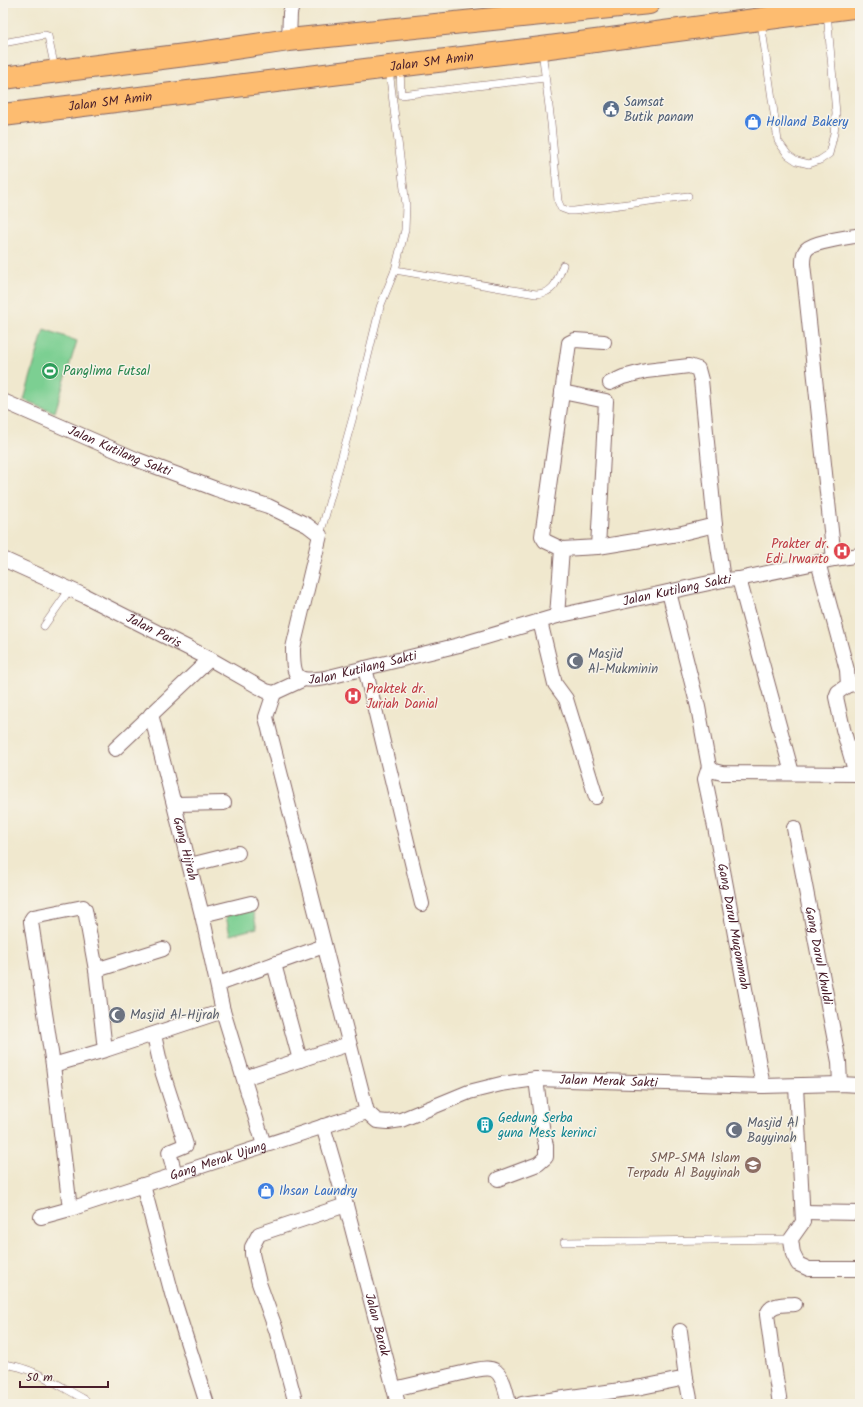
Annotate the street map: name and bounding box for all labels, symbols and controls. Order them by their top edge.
street label: Jalan SM Amin [389,46,475,77]
street label: Jalan SM Amin [67,86,153,117]
place label: Samsat Butik panam [624,92,694,128]
public building icon: Samsat Butik panam [601,99,621,119]
shop icon: Holland Bakery [743,112,763,132]
place label: Holland Bakery [766,112,849,133]
sports icon: Panglima Futsal [40,361,60,381]
place label: Panglima Futsal [63,361,150,382]
street label: Jalan Kutilang Sakti [64,420,175,482]
place label: Prakter dr. Edi Irwanto [766,534,829,570]
hospital icon: Prakter dr. Edi Irwanto [832,541,852,561]
street label: Jalan Kutilang Sakti [621,569,733,612]
street label: Jalan Paris [122,608,186,654]
place label: Masjid Al-Mukminin [588,644,658,680]
street label: Jalan Kutilang Sakti [308,645,420,690]
mosque icon: Masjid Al-Mukminin [565,651,585,671]
place label: Praktek dr. Juriah Danial [366,679,438,715]
hospital icon: Praktek dr. Juriah Danial [343,686,363,706]
street label: Gang Hijrah [167,815,203,883]
street label: Gang Darul Muqommah [711,862,755,992]
street label: Gang Darul Khuldi [799,905,838,1007]
mosque icon: Masjid Al-Hijrah [107,1005,127,1025]
place label: Masjid Al-Hijrah [130,1005,220,1026]
street label: Jalan Merak Sakti [559,1069,659,1093]
place label: Gedung Serba guna Mess kerinci [497,1108,597,1144]
place label: Masjid Al Bayyinah [747,1113,798,1149]
building icon: Gedung Serba guna Mess kerinci [475,1115,495,1135]
mosque icon: Masjid Al Bayyinah [724,1120,744,1140]
street label: Gang Merak Ujung [167,1135,269,1186]
place label: SMP-SMA Islam Terpadu Al Bayyinah [627,1148,740,1184]
school or university icon: SMP-SMA Islam Terpadu Al Bayyinah [743,1155,763,1175]
shop icon: Ihsan Laundry [256,1181,276,1201]
place label: Ihsan Laundry [279,1181,358,1202]
street label: Jalan Barak [359,1291,396,1359]
scale bar [20,1363,108,1389]
text: 50 m [26,1368,53,1387]

